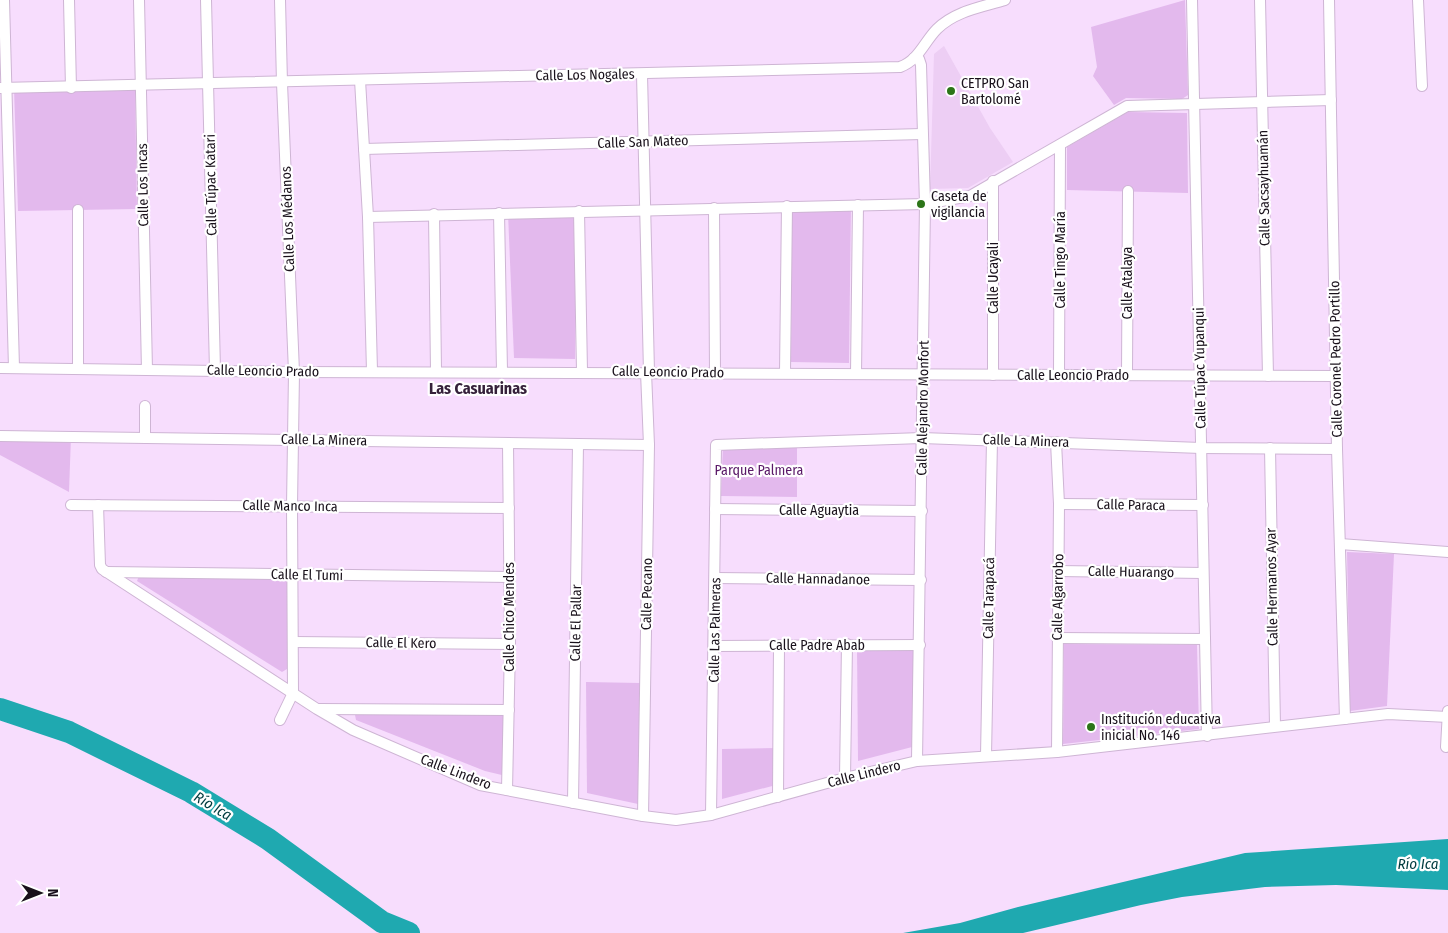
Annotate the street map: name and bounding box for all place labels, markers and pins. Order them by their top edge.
place label: CETPRO San Bartolomé [961,75,1029,108]
marker: CETPRO San Bartolomé [945,85,957,97]
place label: Caseta de vigilancia [931,188,987,221]
marker: Caseta de vigilancia [915,198,927,210]
place label: Institución educativa inicial No. 146 [1101,711,1221,744]
marker: Institución educativa inicial No. 146 [1085,721,1097,733]

